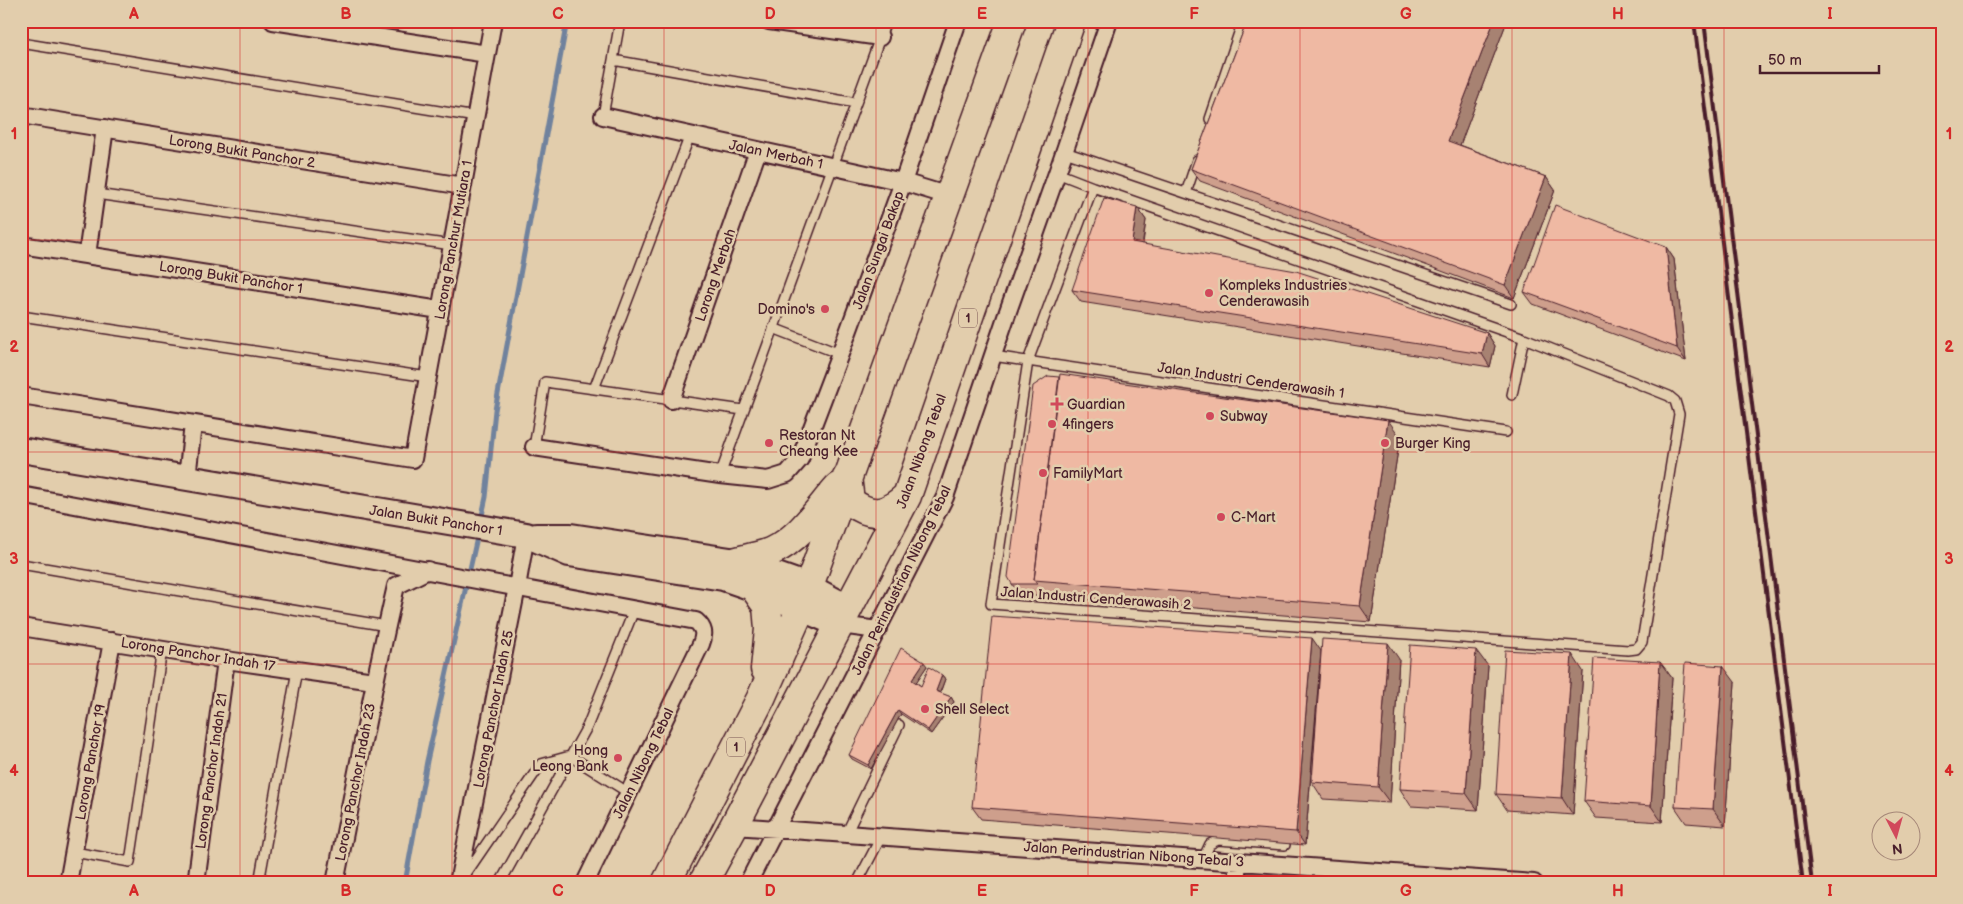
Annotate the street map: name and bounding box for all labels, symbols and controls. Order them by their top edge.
text: A [128,5,139,24]
text: B [340,5,352,24]
text: C [552,5,564,24]
text: D [764,5,776,24]
text: E [977,5,987,24]
text: F [1189,5,1199,24]
text: G [1400,5,1412,24]
text: H [1612,5,1624,24]
text: I [1827,5,1833,24]
scale bar [1760,42,1879,74]
text: 50 m [1768,51,1802,70]
text: 1 [11,125,17,144]
text: 1 [1946,125,1952,144]
street label: Lorong Bukit Panchor 2 [168,132,317,172]
street label: Jalan Merbah 1 [727,136,824,173]
street label: Lorong Panchur Mutiara 1 [431,159,476,321]
street label: Jalan Sungai Bakap [849,189,908,312]
street label: Lorong Merbah [692,226,739,324]
street label: Lorong Bukit Panchor 1 [158,258,304,297]
place label: Kompleks Industries Cenderawasih [1219,277,1347,310]
marker: Kompleks Industries Cenderawasih [1203,287,1215,299]
place label: Domino's [757,301,815,318]
marker: Domino's [819,303,831,315]
road number: 1 [959,308,977,328]
text: 2 [9,338,19,357]
text: 2 [1944,338,1954,357]
street label: Jalan Industri Cenderawasih 1 [1156,359,1345,402]
street label: Jalan Nibong Tebal [893,392,950,511]
place label: Guardian [1067,396,1125,413]
marker: Guardian [1051,398,1063,410]
place label: Subway [1220,408,1268,425]
marker: Subway [1204,410,1216,422]
place label: 4fingers [1062,416,1114,433]
marker: 4fingers [1046,418,1058,430]
place label: Restoran Nt Cheang Kee [779,427,858,460]
place label: Burger King [1395,435,1471,452]
marker: Restoran Nt Cheang Kee [763,437,775,449]
marker: Burger King [1379,437,1391,449]
place label: FamilyMart [1053,465,1123,482]
marker: FamilyMart [1037,467,1049,479]
street label: Jalan Perindustrian Nibong Tebal [848,483,955,678]
street label: Jalan Bukit Panchor 1 [368,502,504,539]
place label: C-Mart [1231,509,1276,526]
marker: C-Mart [1215,511,1227,523]
text: 3 [9,550,19,569]
text: 3 [1944,550,1954,569]
street label: Jalan Industri Cenderawasih 2 [1000,583,1193,614]
street label: Lorong Panchor Indah 25 [470,629,517,789]
street label: Lorong Panchor Indah 17 [119,634,276,675]
street label: Lorong Panchor Indah 21 [192,692,231,850]
place label: Shell Select [935,701,1010,718]
street label: Lorong Panchor Indah 23 [332,702,379,862]
street label: Lorong Panchor 19 [72,703,109,821]
marker: Shell Select [919,703,931,715]
street label: Jalan Nibong Tebal [609,705,678,821]
road number: 1 [727,738,745,756]
place label: Hong Leong Bank [532,742,608,775]
marker: Hong Leong Bank [612,752,624,764]
text: 4 [9,762,19,781]
text: 4 [1944,762,1954,781]
north arrow [1870,812,1920,862]
street label: Jalan Perindustrian Nibong Tebal 3 [1023,838,1245,871]
text: N [1891,839,1903,857]
text: A [128,882,139,901]
text: B [340,882,352,901]
text: C [552,882,564,901]
text: D [764,882,776,901]
text: E [977,882,987,901]
text: F [1189,882,1199,901]
text: G [1400,882,1412,901]
text: H [1612,882,1624,901]
text: I [1827,882,1833,901]

